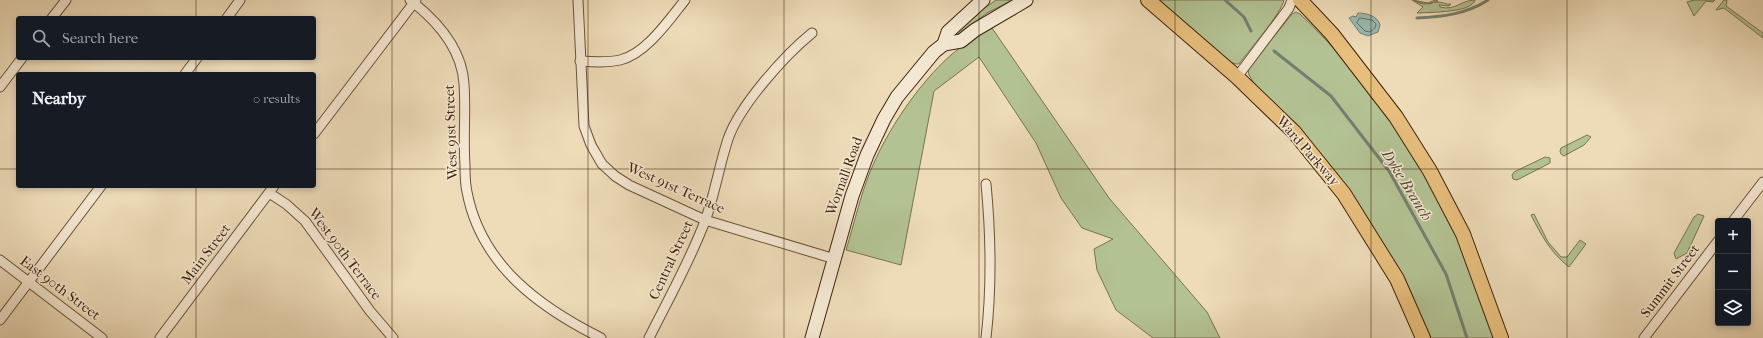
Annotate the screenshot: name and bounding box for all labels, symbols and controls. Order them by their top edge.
search box [16,16,316,60]
icon: search [30,27,52,49]
text: Search here [62,29,138,47]
street label: West 91st Street [441,84,461,181]
text: Nearby [32,88,86,108]
text: 0 results [253,91,300,106]
street label: Ward Parkway [1272,112,1343,190]
street label: Wornall Road [822,134,866,219]
water label: Dyke Branch [1378,145,1436,224]
street label: West 91st Terrace [624,158,728,217]
street label: West 90th Terrace [304,204,385,303]
street label: Central Street [645,218,697,302]
map controls [1715,218,1751,326]
button: + [1715,218,1751,254]
street label: Main Street [178,220,234,288]
street label: Summit Street [1637,241,1703,321]
street label: East 90th Street [17,252,103,324]
button: − [1715,254,1751,290]
button: layers [1715,290,1751,326]

